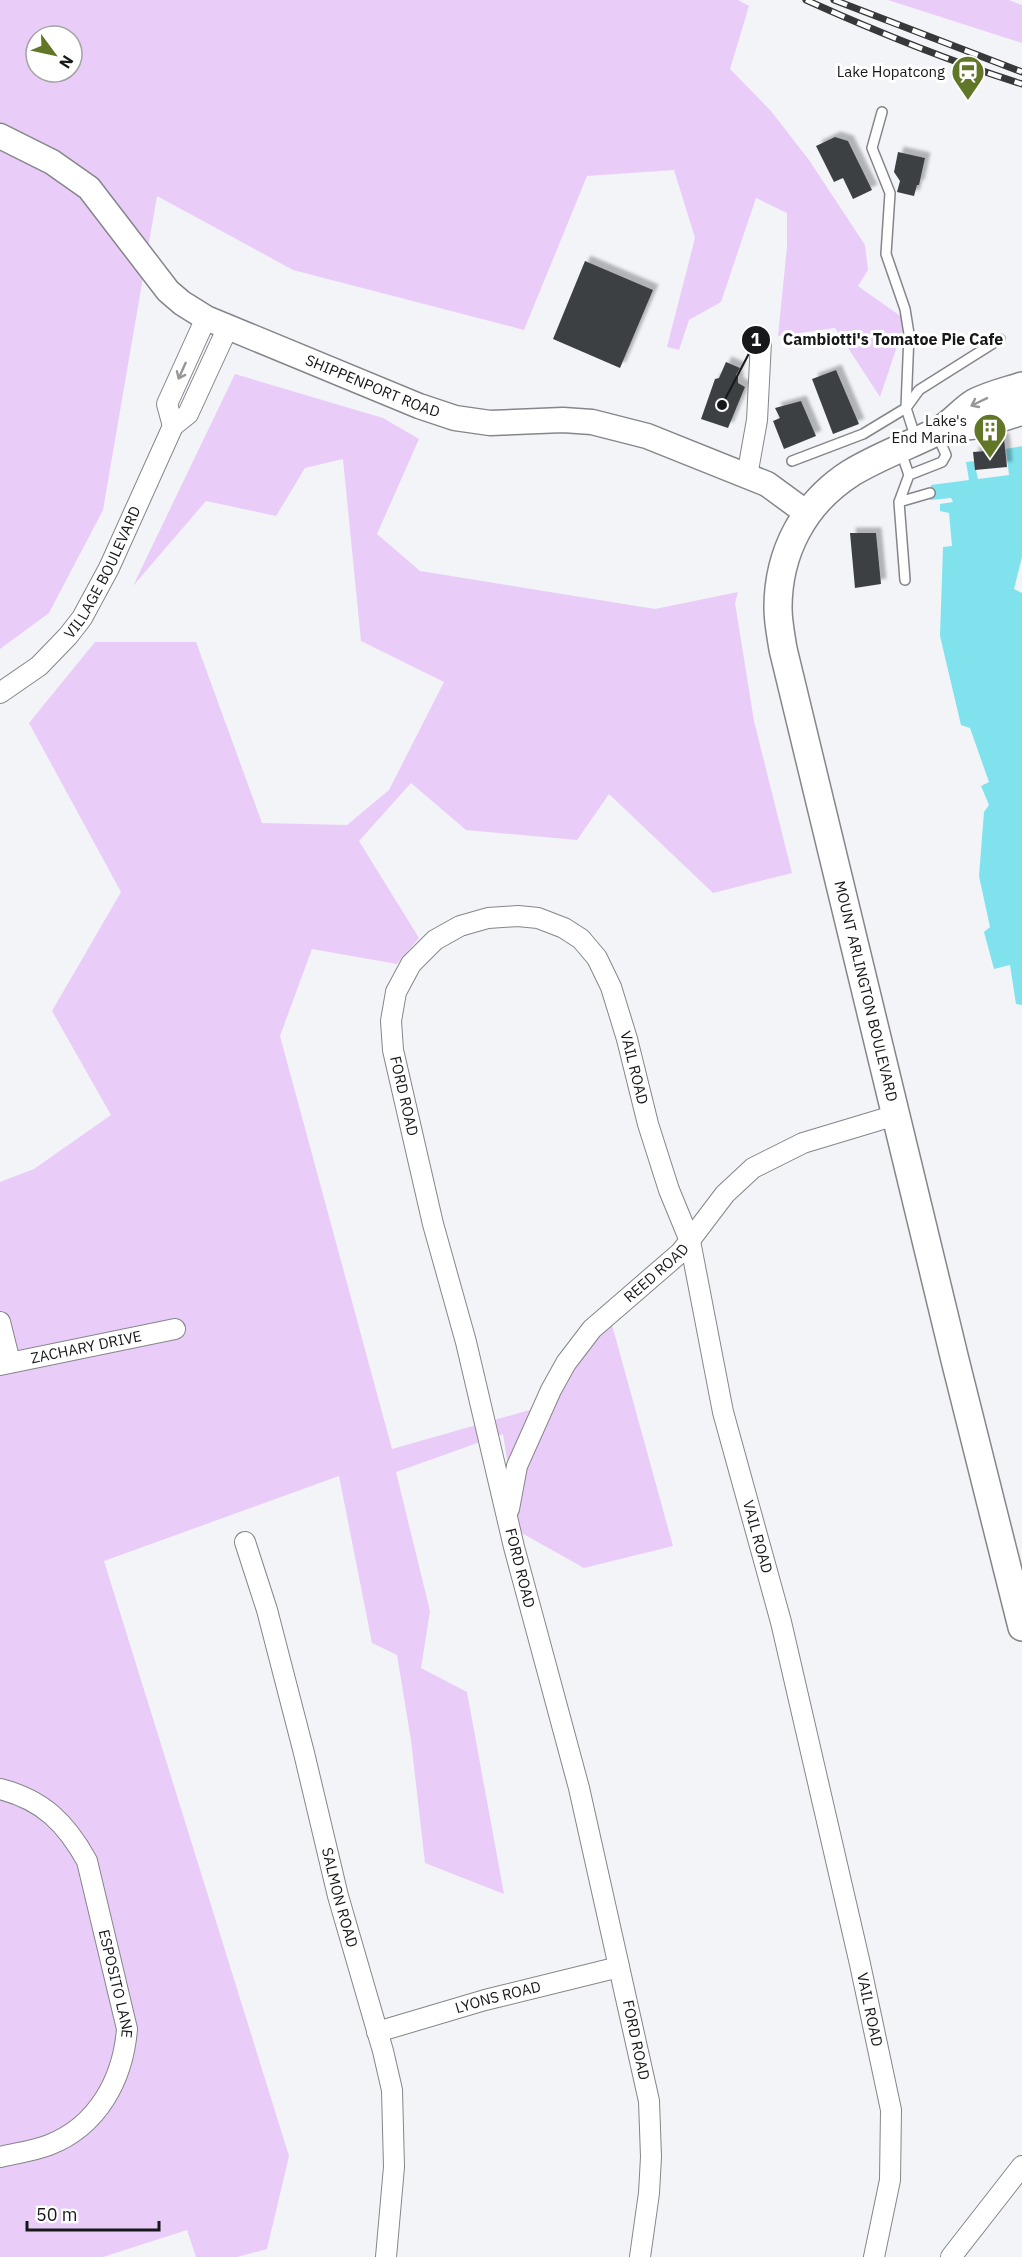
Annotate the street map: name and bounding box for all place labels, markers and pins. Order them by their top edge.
station icon: Lake Hopatcong [950,54,986,101]
place label: Lake Hopatcong [837,62,945,81]
callout: Cambiotti's Tomatoe Pie Cafe [741,323,1015,357]
place label: Lake's End Marina [892,411,967,447]
building icon: Lake's End Marina [972,412,1008,459]

